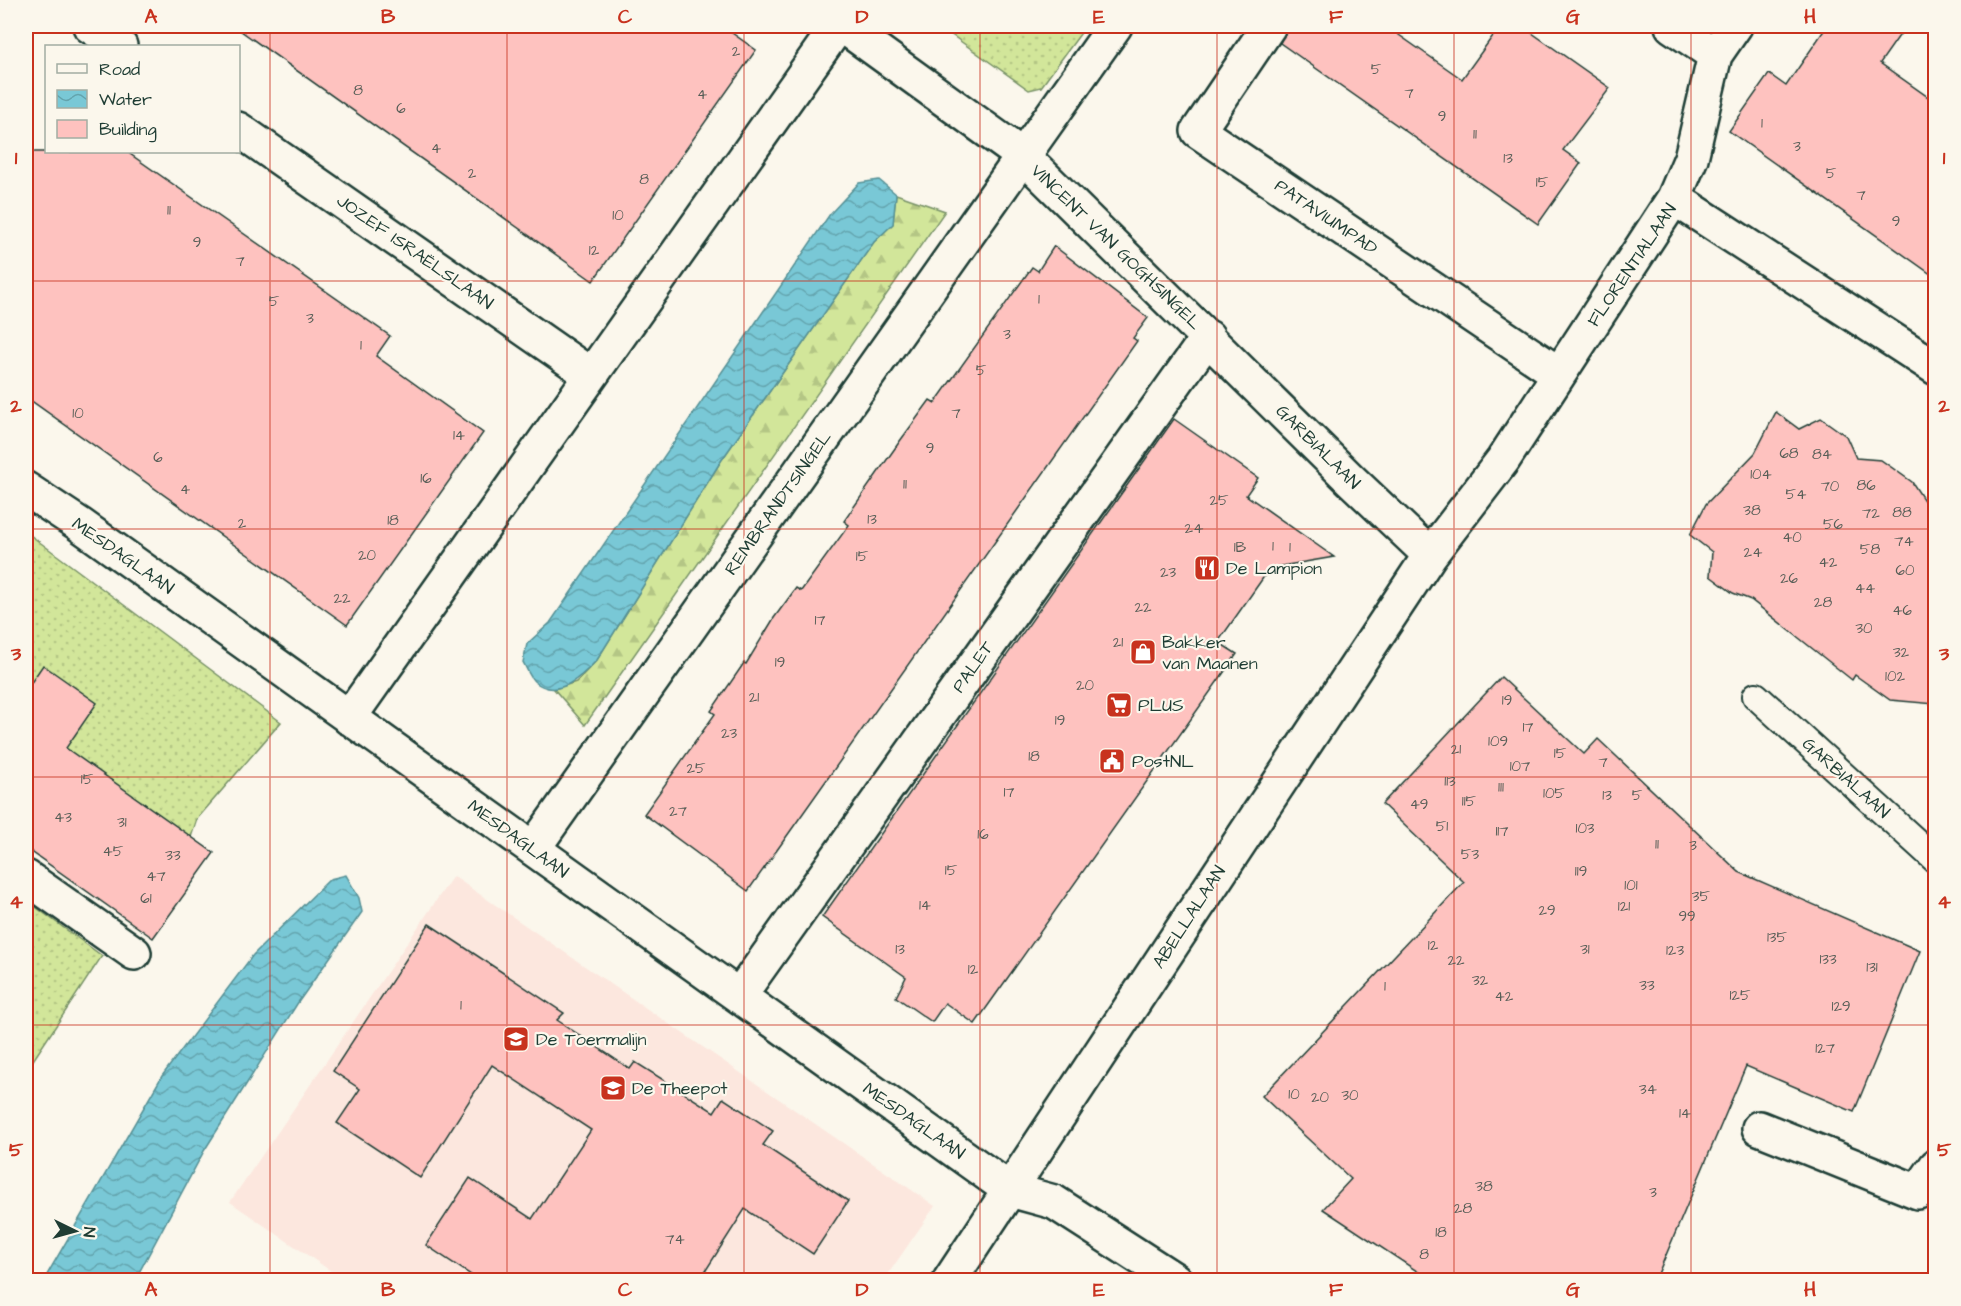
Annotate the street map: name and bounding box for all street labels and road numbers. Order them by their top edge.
street label: VINCENT VAN GOGHSINGEL [1025,159,1207,336]
street label: PATAVIUMPAD [1269,173,1383,261]
street label: JOZEF ISRAËLSLAAN [332,188,498,316]
street label: FLORENTIALAAN [1581,198,1683,332]
street label: GARBIALAAN [1270,399,1366,495]
street label: REMBRANDTSINGEL [719,425,838,580]
street label: MESDAGLAAN [67,511,179,601]
street label: PALET [946,636,1000,698]
street label: GARBIALAAN [1797,732,1895,824]
street label: MESDAGLAAN [462,794,574,884]
street label: ABELLALAAN [1146,861,1232,973]
street label: MESDAGLAAN [858,1076,970,1166]

